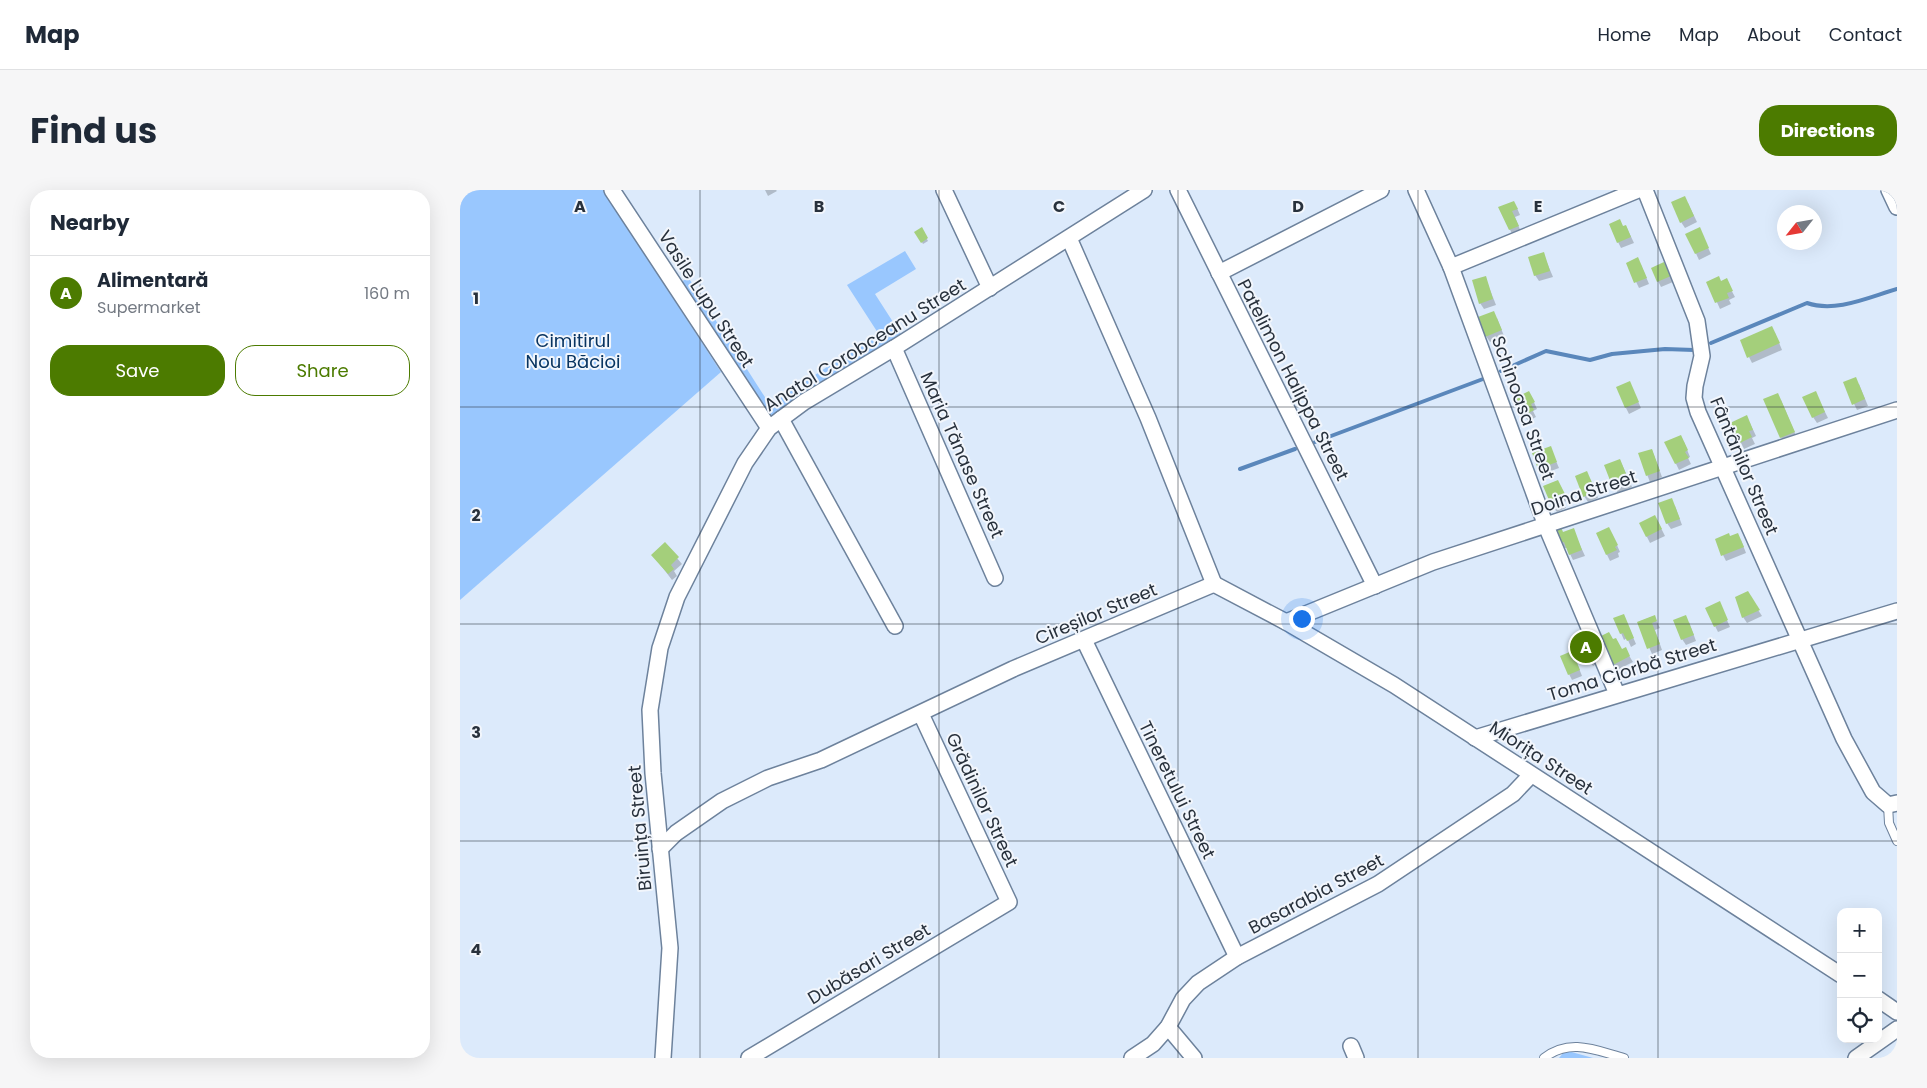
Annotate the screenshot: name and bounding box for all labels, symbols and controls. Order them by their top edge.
text: Map [25,18,80,51]
text: Home [1597,22,1651,47]
text: Map [1679,22,1719,47]
text: About [1747,22,1801,47]
text: Contact [1829,22,1902,47]
button: Directions [1759,105,1897,156]
text: Find us [30,106,157,155]
text: A [574,195,586,218]
text: B [814,195,824,218]
text: C [1053,195,1065,218]
text: D [1292,195,1304,218]
text: E [1534,195,1542,218]
north arrow [1777,205,1822,250]
text: Nearby [50,208,130,237]
street label: Vasile Lupu Street [653,225,760,372]
text: Alimentară [97,267,209,294]
street label: Anatol Corobceanu Street [759,272,970,417]
street label: Patelimon Halippa Street [1232,275,1355,485]
text: A [60,282,72,305]
text: 160 m [364,282,410,305]
text: 1 [473,287,479,310]
text: Supermarket [97,296,201,319]
park label: Cimitirul Nou Băcioi [525,328,621,374]
street label: Schinoasa Street [1486,332,1561,483]
button: Save [50,345,225,396]
button: Share [235,345,410,396]
street label: Maria Tănase Street [915,368,1010,542]
street label: Fântânilor Street [1704,393,1785,539]
street label: Doina Street [1528,464,1640,521]
text: 2 [471,504,481,527]
street label: Cireșilor Street [1031,577,1161,650]
your location [1289,606,1315,632]
pin: A [1570,628,1602,666]
street label: Toma Ciorbă Street [1544,632,1719,707]
street label: Miorița Street [1485,715,1598,800]
street label: Tineretului Street [1133,717,1222,863]
text: 3 [471,721,481,744]
street label: Grădinilor Street [940,729,1025,871]
street label: Biruința Street [622,764,657,892]
street label: Basarabia Street [1244,847,1388,940]
map controls [1837,908,1882,1043]
button: + [1837,908,1882,953]
street label: Dubăsari Street [803,917,935,1010]
text: 4 [471,938,482,961]
button: − [1837,953,1882,998]
button: locate [1837,998,1882,1043]

